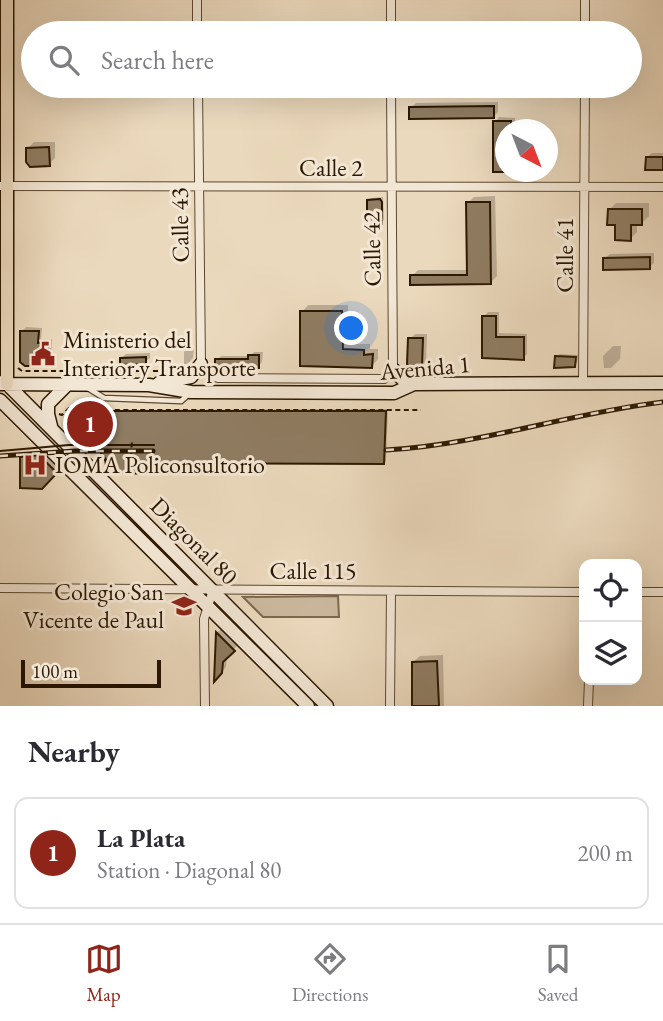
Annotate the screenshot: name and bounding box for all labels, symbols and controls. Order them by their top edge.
search box [21,21,642,98]
icon: search [45,41,83,79]
text: Search here [101,43,214,77]
north arrow [495,119,558,182]
street label: Calle 2 [299,152,363,183]
street label: Calle 43 [163,187,196,263]
street label: Calle 42 [355,211,388,287]
street label: Calle 41 [549,217,580,293]
your location [334,311,368,345]
place label: Ministerio del Interior y Transporte [63,324,256,383]
public building icon: Ministerio del Interior y Transporte [29,340,57,368]
street label: Avenida 1 [377,348,472,387]
pin: 1 [67,398,113,450]
place label: IOMA Policonsultorio [55,449,265,480]
hospital icon: IOMA Policonsultorio [21,451,49,479]
street label: Diagonal 80 [144,490,245,591]
street label: Calle 115 [270,555,356,586]
map controls [579,559,642,685]
button: locate [579,559,642,622]
place label: Colegio San Vicente de Paul [23,576,164,635]
school or university icon: Colegio San Vicente de Paul [170,592,198,620]
button: layers [579,622,642,685]
scale bar [21,657,161,689]
text: 100 m [32,659,78,684]
text: Nearby [28,732,120,771]
text: La Plata [97,821,186,855]
text: 1 [47,838,59,868]
text: 200 m [577,838,633,868]
text: Station · Diagonal 80 [97,855,281,885]
tab: Map [85,940,123,1007]
tab: Directions [292,940,368,1007]
tab: Saved [538,940,578,1007]

